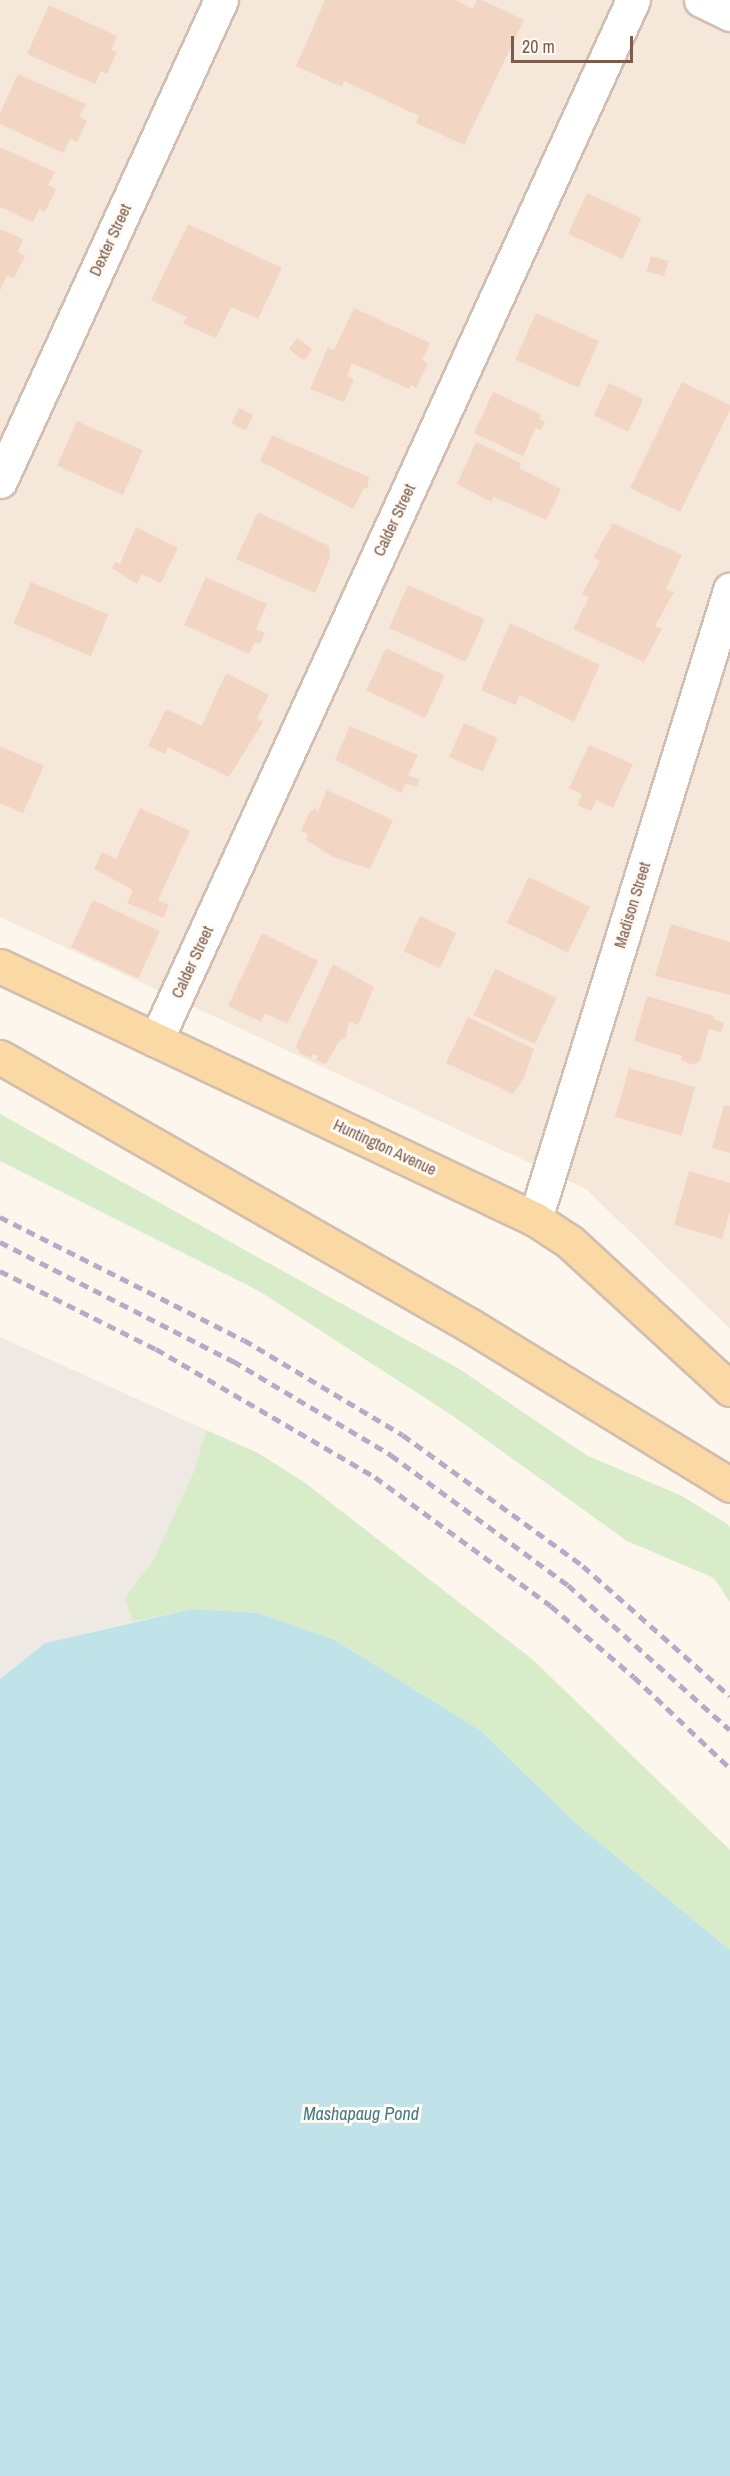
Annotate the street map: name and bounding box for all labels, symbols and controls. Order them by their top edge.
scale bar [514,24,636,62]
text: 20 m [522,34,555,59]
street label: Dexter Street [85,201,135,279]
street label: Calder Street [369,481,419,559]
street label: Madison Street [610,860,654,950]
street label: Calder Street [167,923,217,1001]
street label: Huntington Avenue [330,1115,440,1179]
water label: Mashapaug Pond [303,2103,419,2125]

